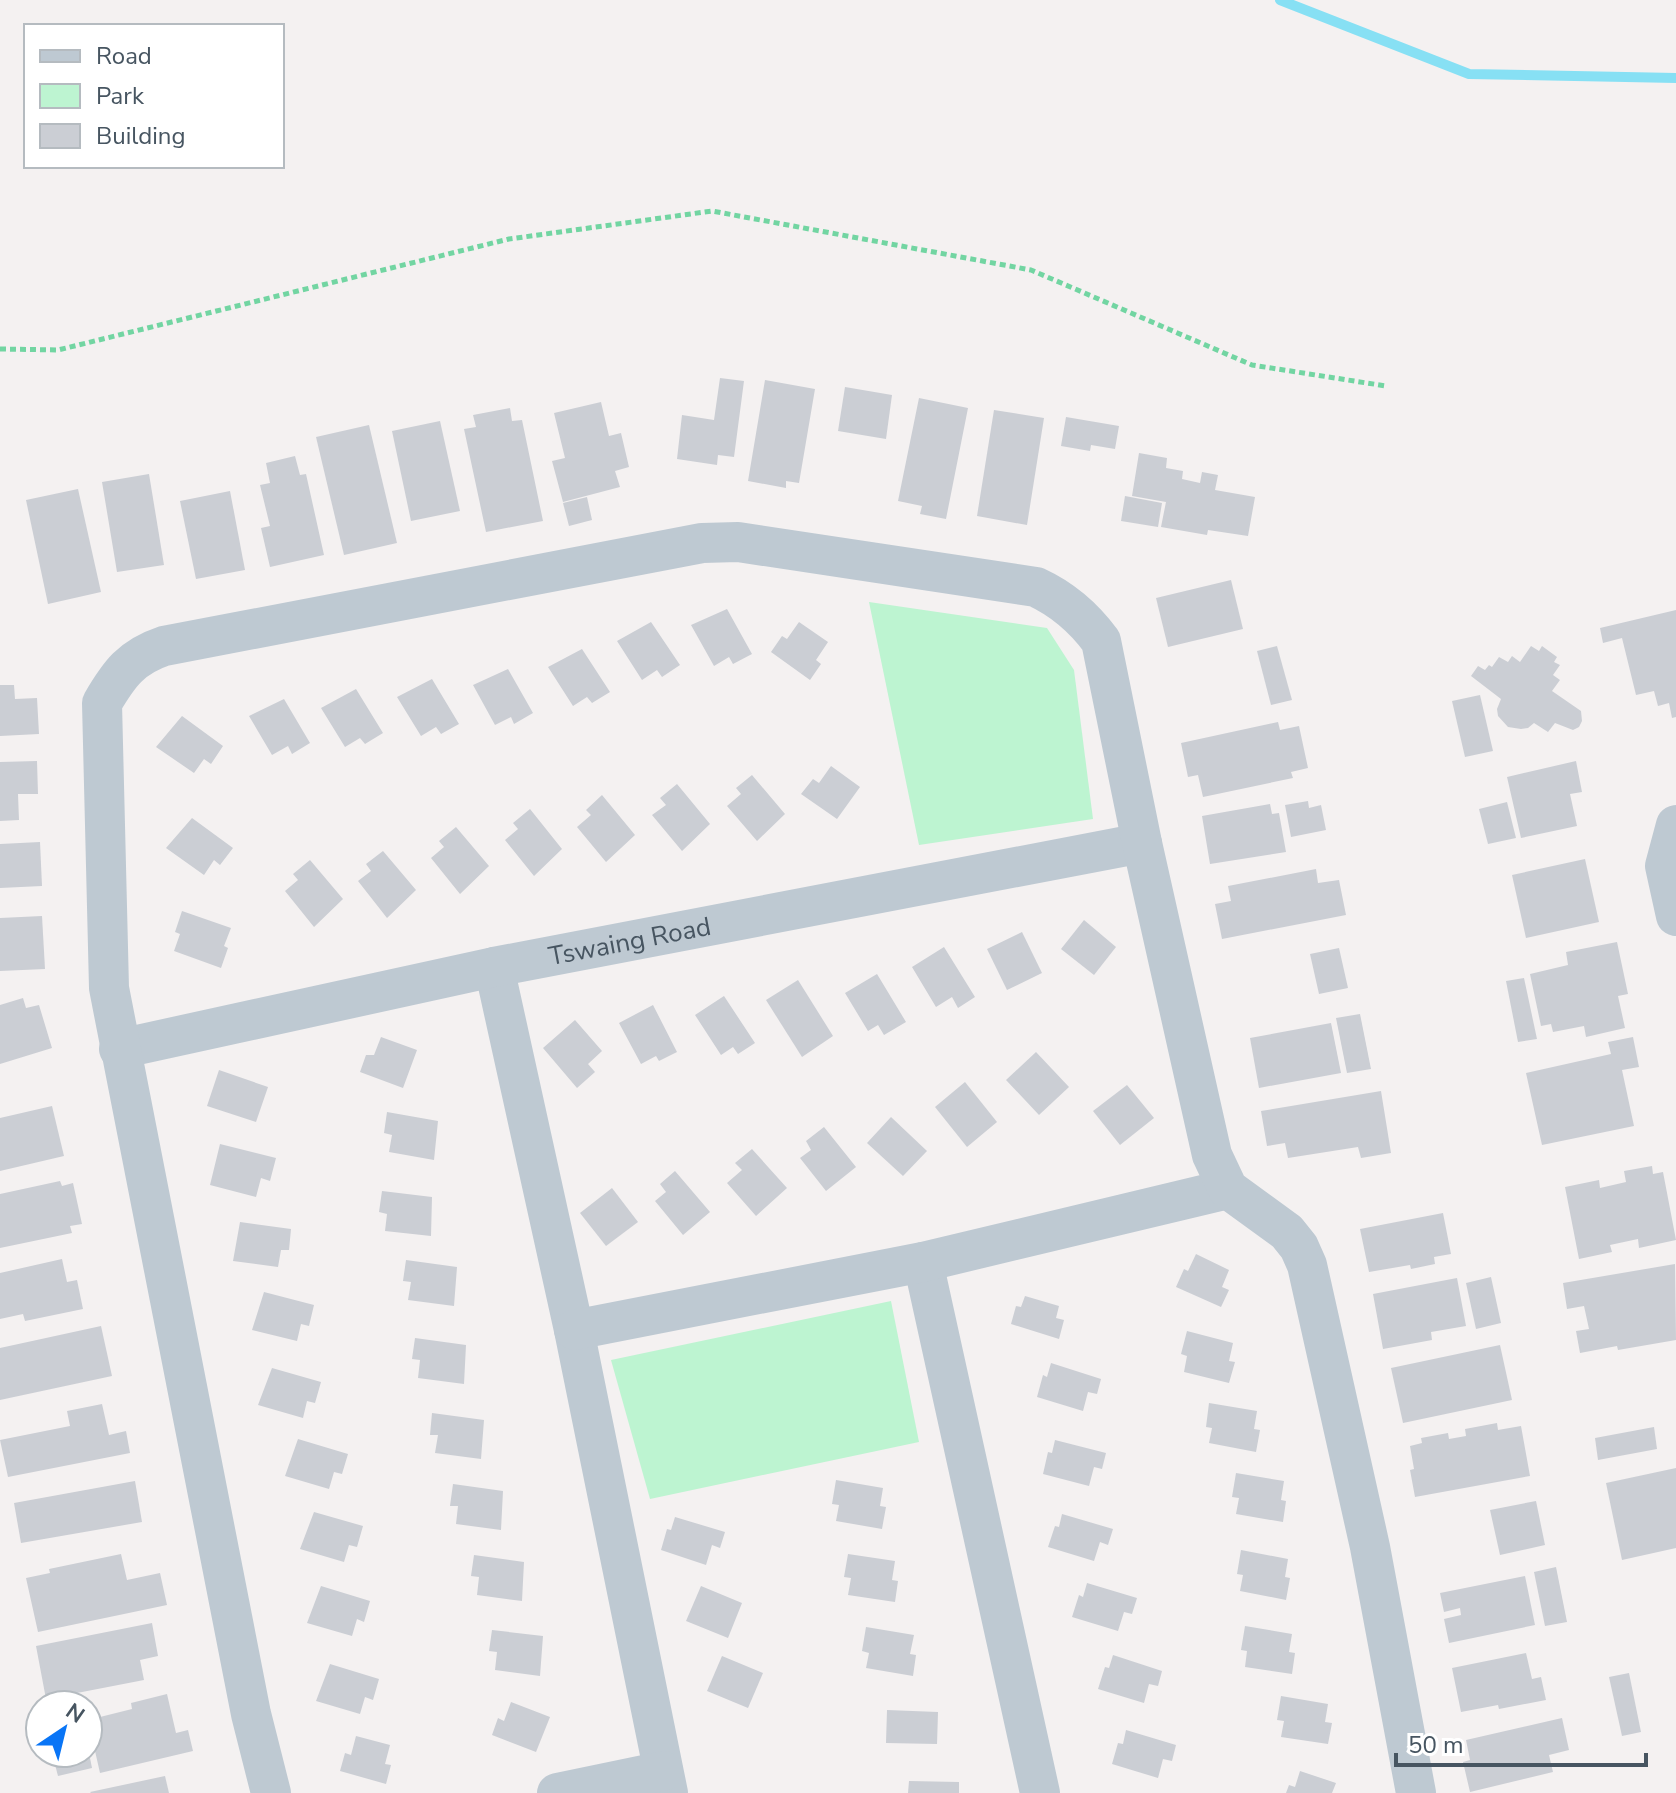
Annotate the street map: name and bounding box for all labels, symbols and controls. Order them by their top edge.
legend [24,24,284,168]
text: Road [96,40,152,72]
text: Park [96,80,145,112]
text: Building [96,120,186,152]
street label: Tswaing Road [546,908,714,974]
north arrow [24,1689,104,1769]
text: N [60,1696,90,1730]
scale bar [1396,1717,1646,1767]
text: 50 m [1408,1729,1464,1761]

